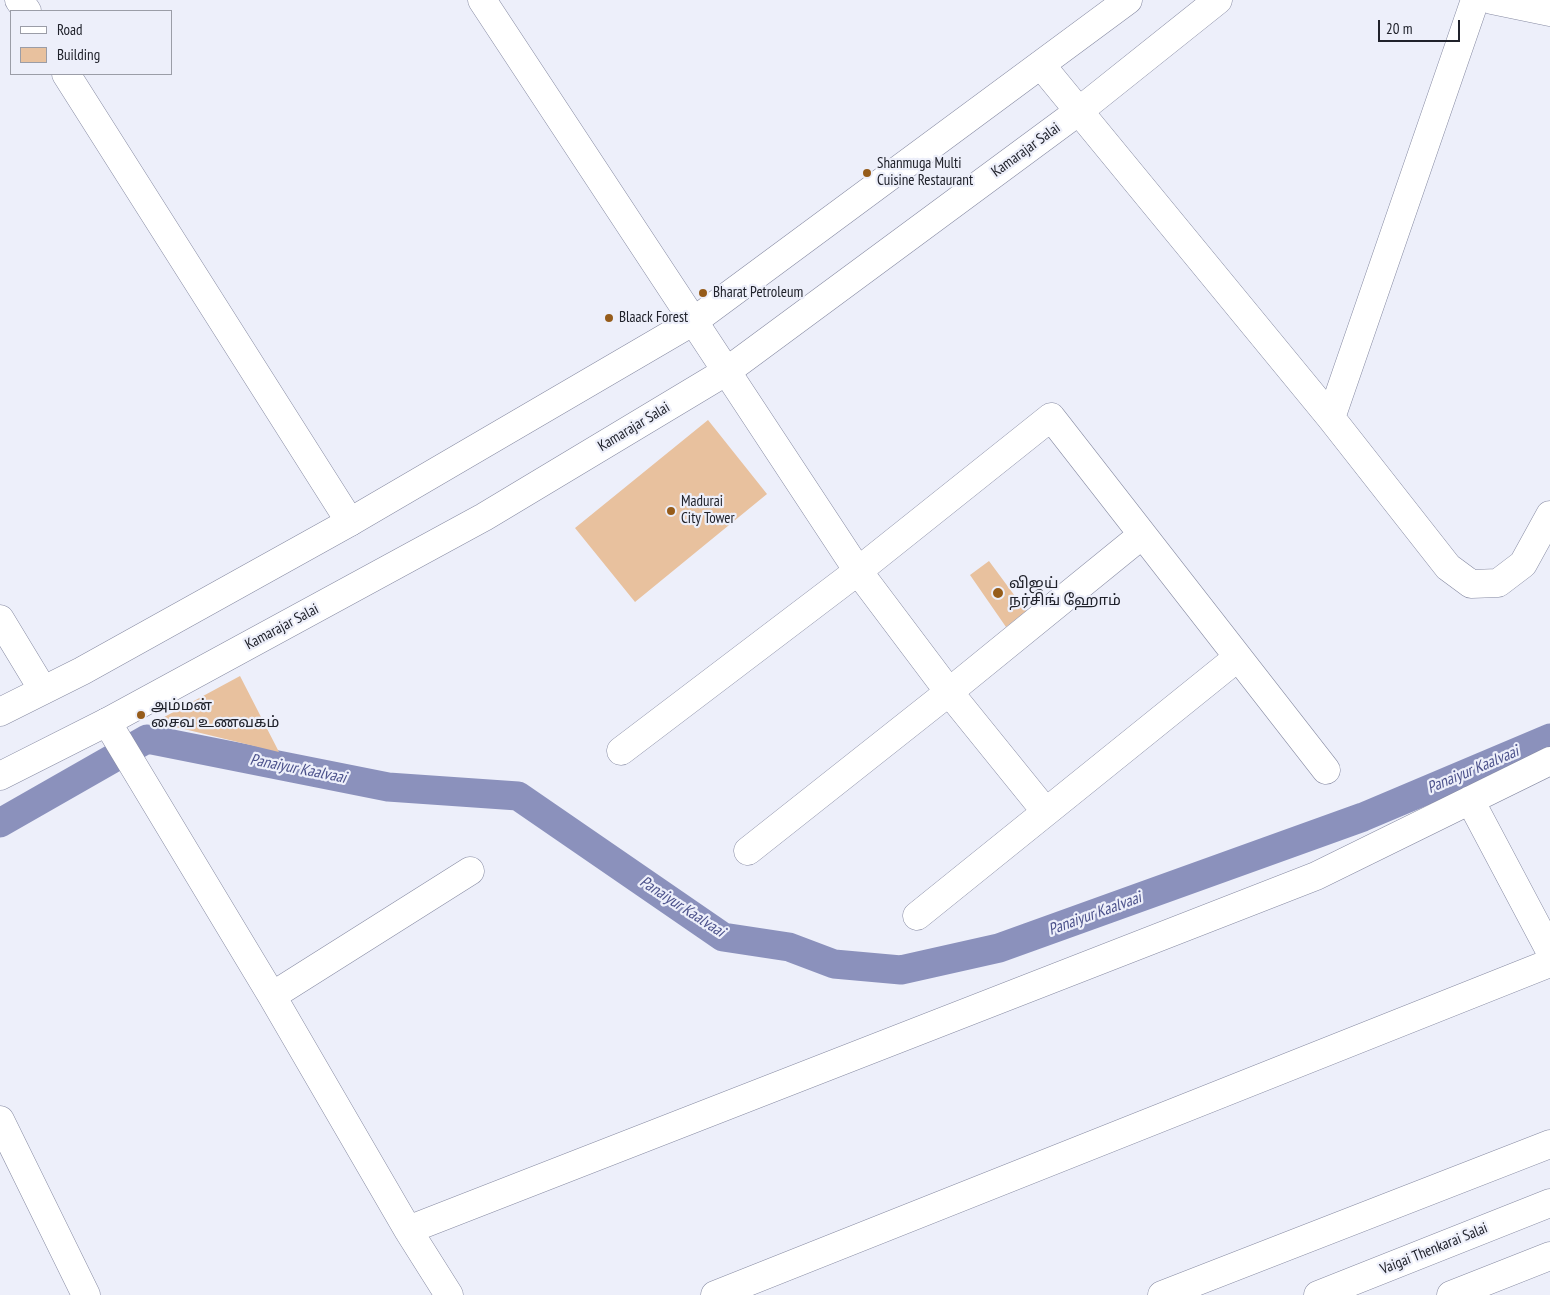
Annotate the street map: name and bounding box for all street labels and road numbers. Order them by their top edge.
street label: Kamarajar Salai [988,119,1064,181]
street label: Kamarajar Salai [595,399,673,455]
street label: Kamarajar Salai [242,600,322,654]
street label: Vaigai Thenkarai Salai [1378,1219,1490,1279]

